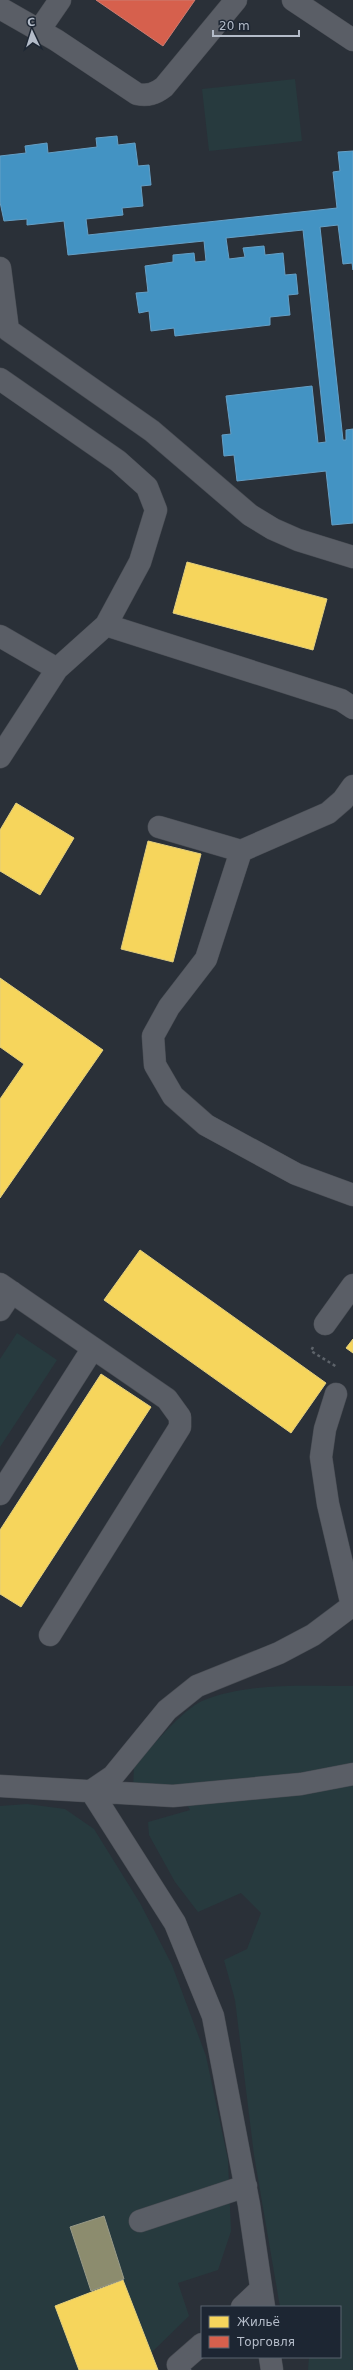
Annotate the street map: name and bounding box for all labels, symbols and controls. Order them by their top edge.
north arrow [12,12,52,52]
scale bar [213,12,299,38]
text: С [27,16,36,29]
text: 20 m [219,19,250,33]
legend [201,2306,341,2358]
text: Жильё [237,2315,280,2329]
text: Торговля [236,2335,295,2349]

